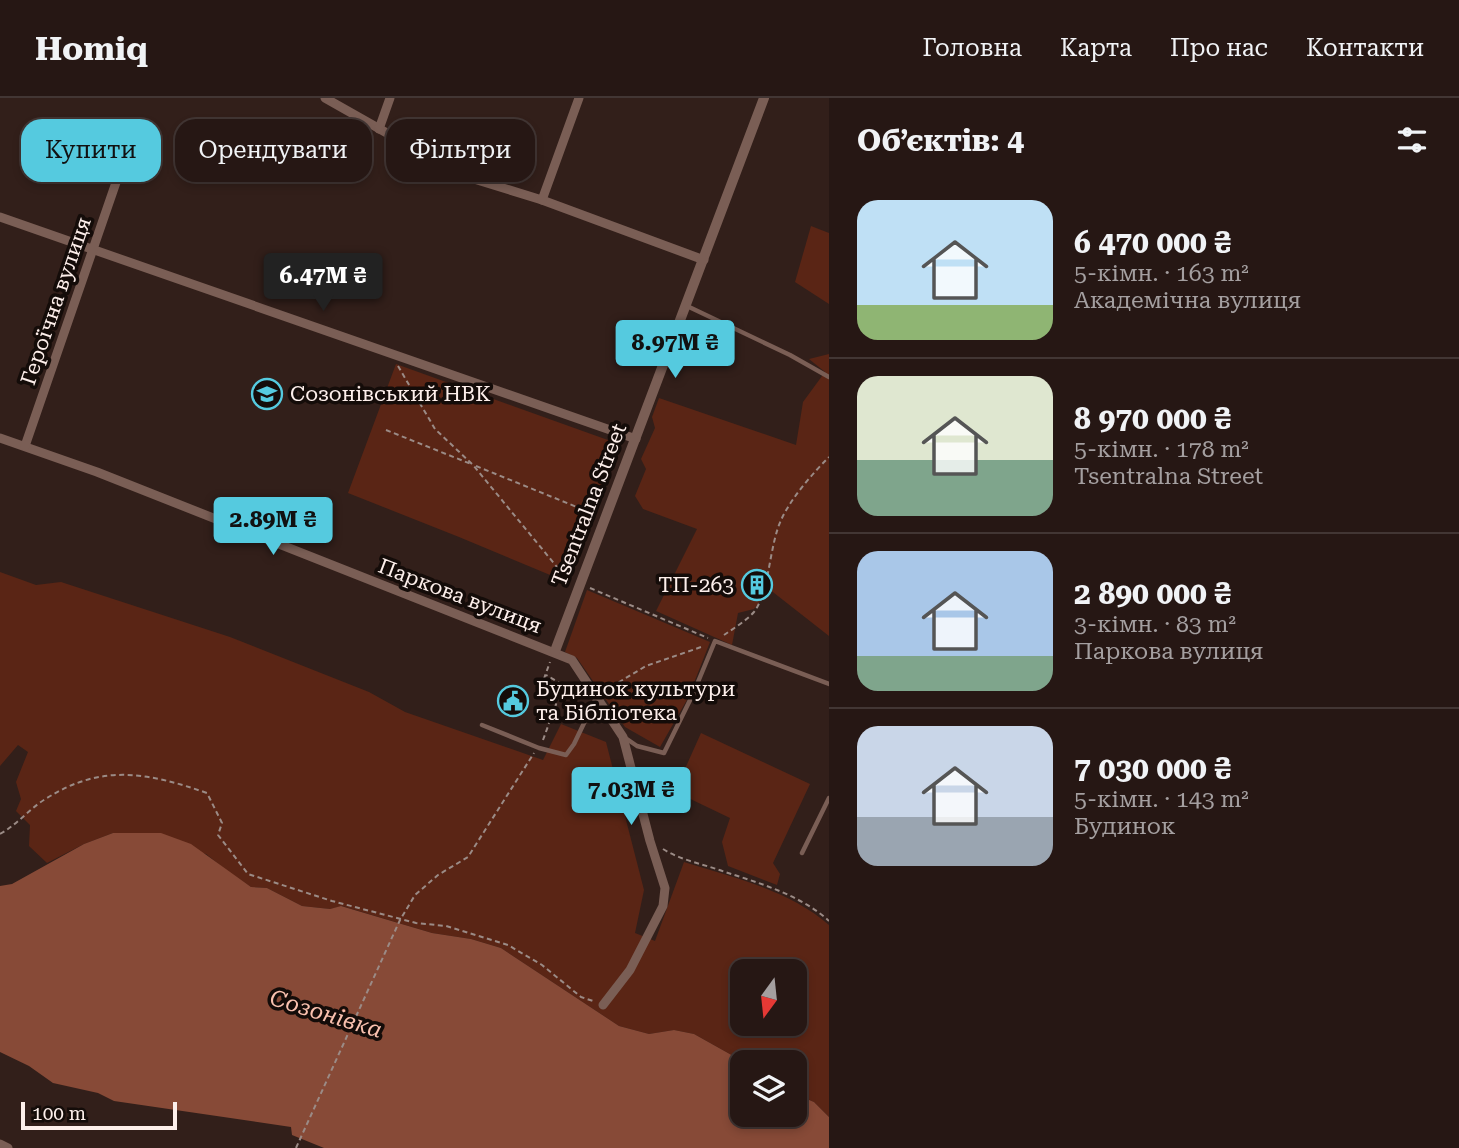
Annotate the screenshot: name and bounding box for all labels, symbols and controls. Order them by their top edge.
text: Homiq [35,29,148,68]
text: Головна [922,34,1022,62]
text: Карта [1060,34,1132,62]
text: Про нас [1170,34,1268,62]
text: Контакти [1306,34,1424,62]
chip: Купити [21,119,161,182]
chip: Орендувати [175,119,372,182]
chip: Фільтри [386,119,535,182]
icon: filters [1393,121,1431,159]
text: Об’єктів: 4 [857,123,1024,158]
street label: Героїчна вулиця [16,214,96,388]
text: 6 470 000 ₴ [1074,225,1231,260]
icon: home [913,228,997,312]
pin: 6.47M ₴ [258,254,388,313]
text: 5-кімн. · 163 m² [1074,260,1249,287]
text: 6.47M ₴ [280,262,366,289]
text: Академічна вулиця [1074,287,1301,314]
pin: 8.97M ₴ [610,320,740,380]
text: 8.97M ₴ [632,329,718,356]
school or university icon: Созонівський НВК [250,377,284,411]
place label: Созонівський НВК [290,382,490,406]
text: 8 970 000 ₴ [1074,401,1231,436]
icon: home [913,404,997,488]
street label: Tsentralna Street [547,420,631,590]
text: 5-кімн. · 178 m² [1074,436,1249,463]
text: Tsentralna Street [1074,463,1263,490]
pin: 2.89M ₴ [208,498,338,557]
text: 2.89M ₴ [230,506,316,533]
street label: Паркова вулиця [375,554,545,638]
building icon: ТП-263 [740,568,774,602]
place label: ТП-263 [658,573,734,597]
text: 2 890 000 ₴ [1074,576,1231,611]
icon: home [913,579,997,663]
text: 3-кімн. · 83 m² [1074,611,1236,638]
text: Паркова вулиця [1074,638,1263,665]
place label: Будинок культури та Бібліотека [536,677,735,725]
public building icon: Будинок культури та Бібліотека [496,684,530,718]
text: 7 030 000 ₴ [1074,751,1231,786]
icon: home [913,754,997,838]
pin: 7.03M ₴ [566,768,696,827]
text: 7.03M ₴ [588,776,674,803]
text: 5-кімн. · 143 m² [1074,786,1249,813]
text: Будинок [1074,813,1176,840]
north arrow [730,959,807,1036]
map controls [730,959,807,1127]
water label: Созонівка [267,984,386,1044]
button: layers [730,1050,807,1127]
scale bar [21,1099,177,1131]
text: 100 m [32,1102,86,1125]

